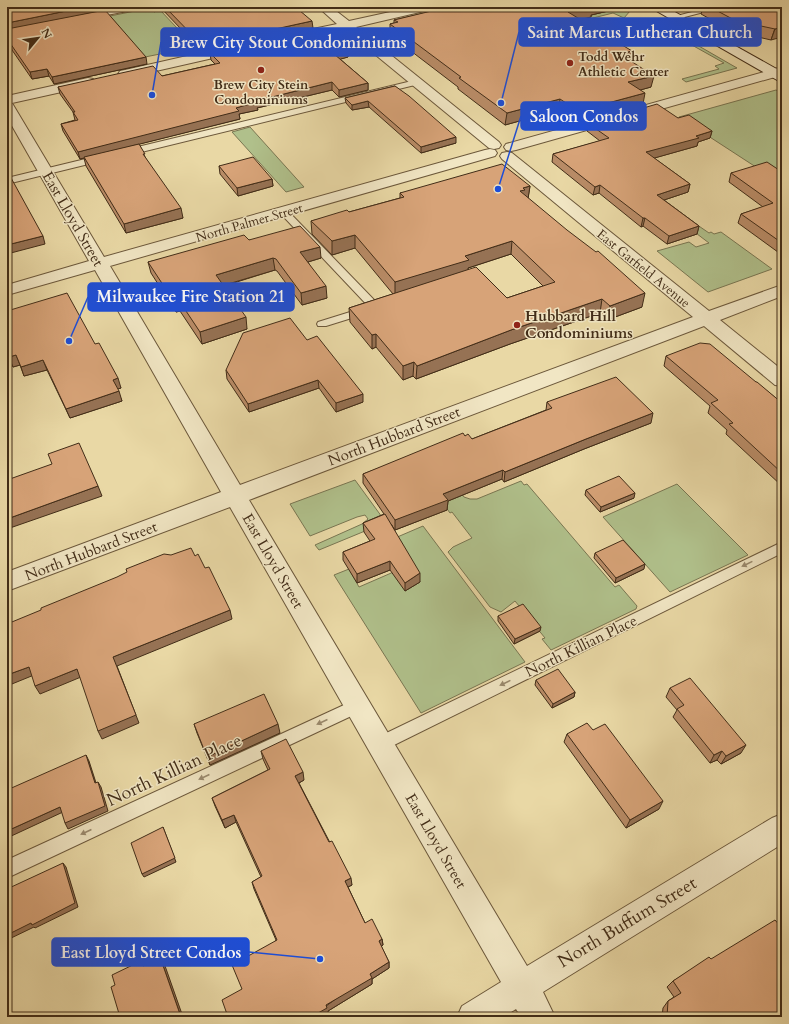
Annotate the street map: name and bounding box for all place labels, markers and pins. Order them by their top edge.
callout: Saint Marcus Lutheran Church [519,18,761,46]
callout: Brew City Stout Condominiums [161,28,414,56]
place label: Todd Wehr Athletic Center [578,48,669,81]
marker: Todd Wehr Athletic Center [565,58,575,68]
marker: Brew City Stein Condominiums [256,65,266,75]
place label: Brew City Stein Condominiums [214,76,309,109]
callout: Saloon Condos [521,102,646,130]
callout: Milwaukee Fire Station 21 [88,283,294,311]
place label: Hubbard Hill Condominiums [525,306,633,343]
marker: Hubbard Hill Condominiums [512,320,522,330]
callout: East Lloyd Street Condos [52,938,249,966]

